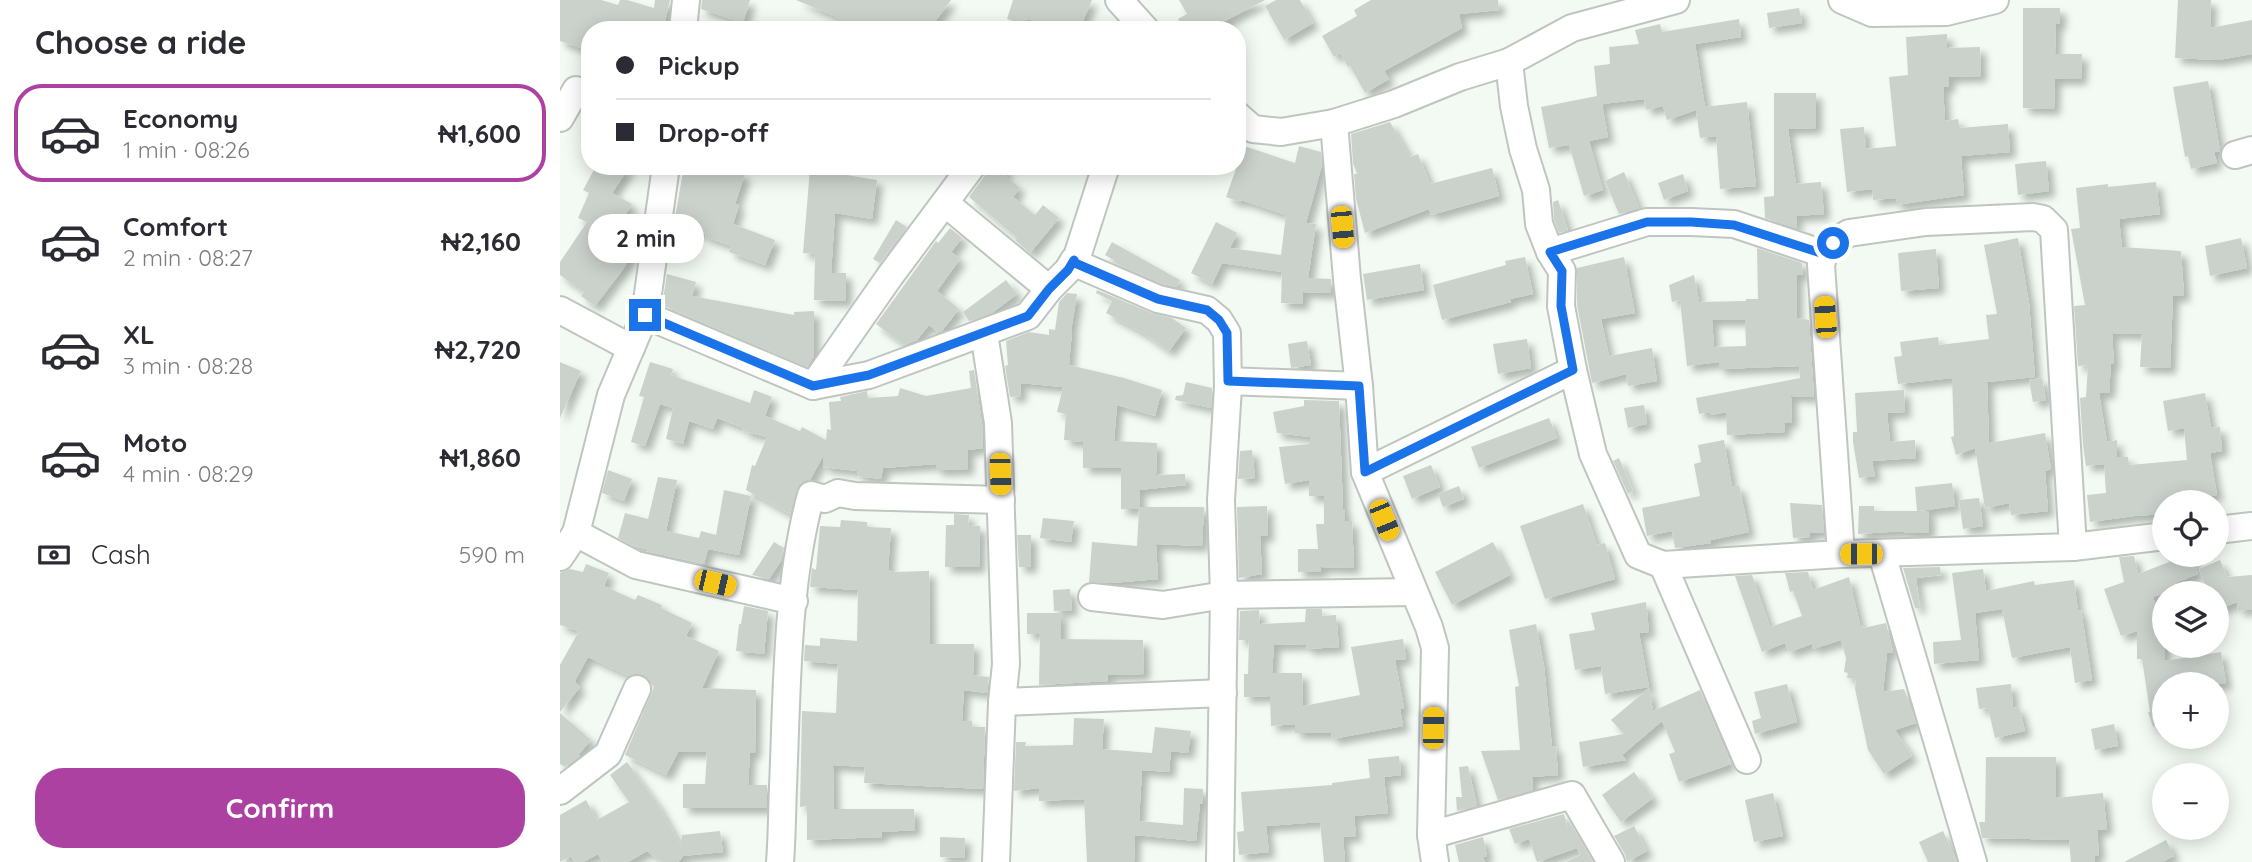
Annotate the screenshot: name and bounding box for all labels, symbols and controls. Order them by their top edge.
text: Choose a ride [35,22,247,62]
text: Pickup [658,49,740,82]
icon: car [39,102,102,165]
text: Economy [123,102,238,135]
text: Drop-off [658,116,769,149]
text: ₦1,600 [438,117,521,150]
text: 1 min · 08:26 [123,135,250,164]
car [1330,205,1355,249]
icon: car [39,210,102,273]
text: Comfort [123,210,228,243]
callout: 2 min [587,214,703,262]
text: 2 min [616,224,676,253]
text: ₦2,160 [441,225,521,258]
route start [1817,227,1849,259]
text: 2 min · 08:27 [123,243,253,272]
car [1814,295,1837,339]
route end [629,299,661,331]
icon: car [39,318,102,381]
text: XL [123,318,155,351]
text: ₦2,720 [435,333,521,366]
text: 3 min · 08:28 [123,351,253,380]
icon: car [39,426,102,489]
text: Moto [123,426,187,459]
text: ₦1,860 [440,441,521,474]
car [989,453,1012,495]
text: 4 min · 08:29 [123,459,254,488]
map controls [2152,490,2229,840]
button: locate [2152,490,2229,567]
car [1367,497,1402,543]
icon: cash [35,536,73,574]
text: Cash [91,538,151,571]
text: 590 m [459,540,525,569]
car [1841,544,1883,565]
car [693,568,738,598]
button: layers [2152,581,2229,658]
button: + [2152,672,2229,749]
car [1423,707,1444,749]
button: − [2152,763,2229,840]
button: Confirm [35,768,525,848]

